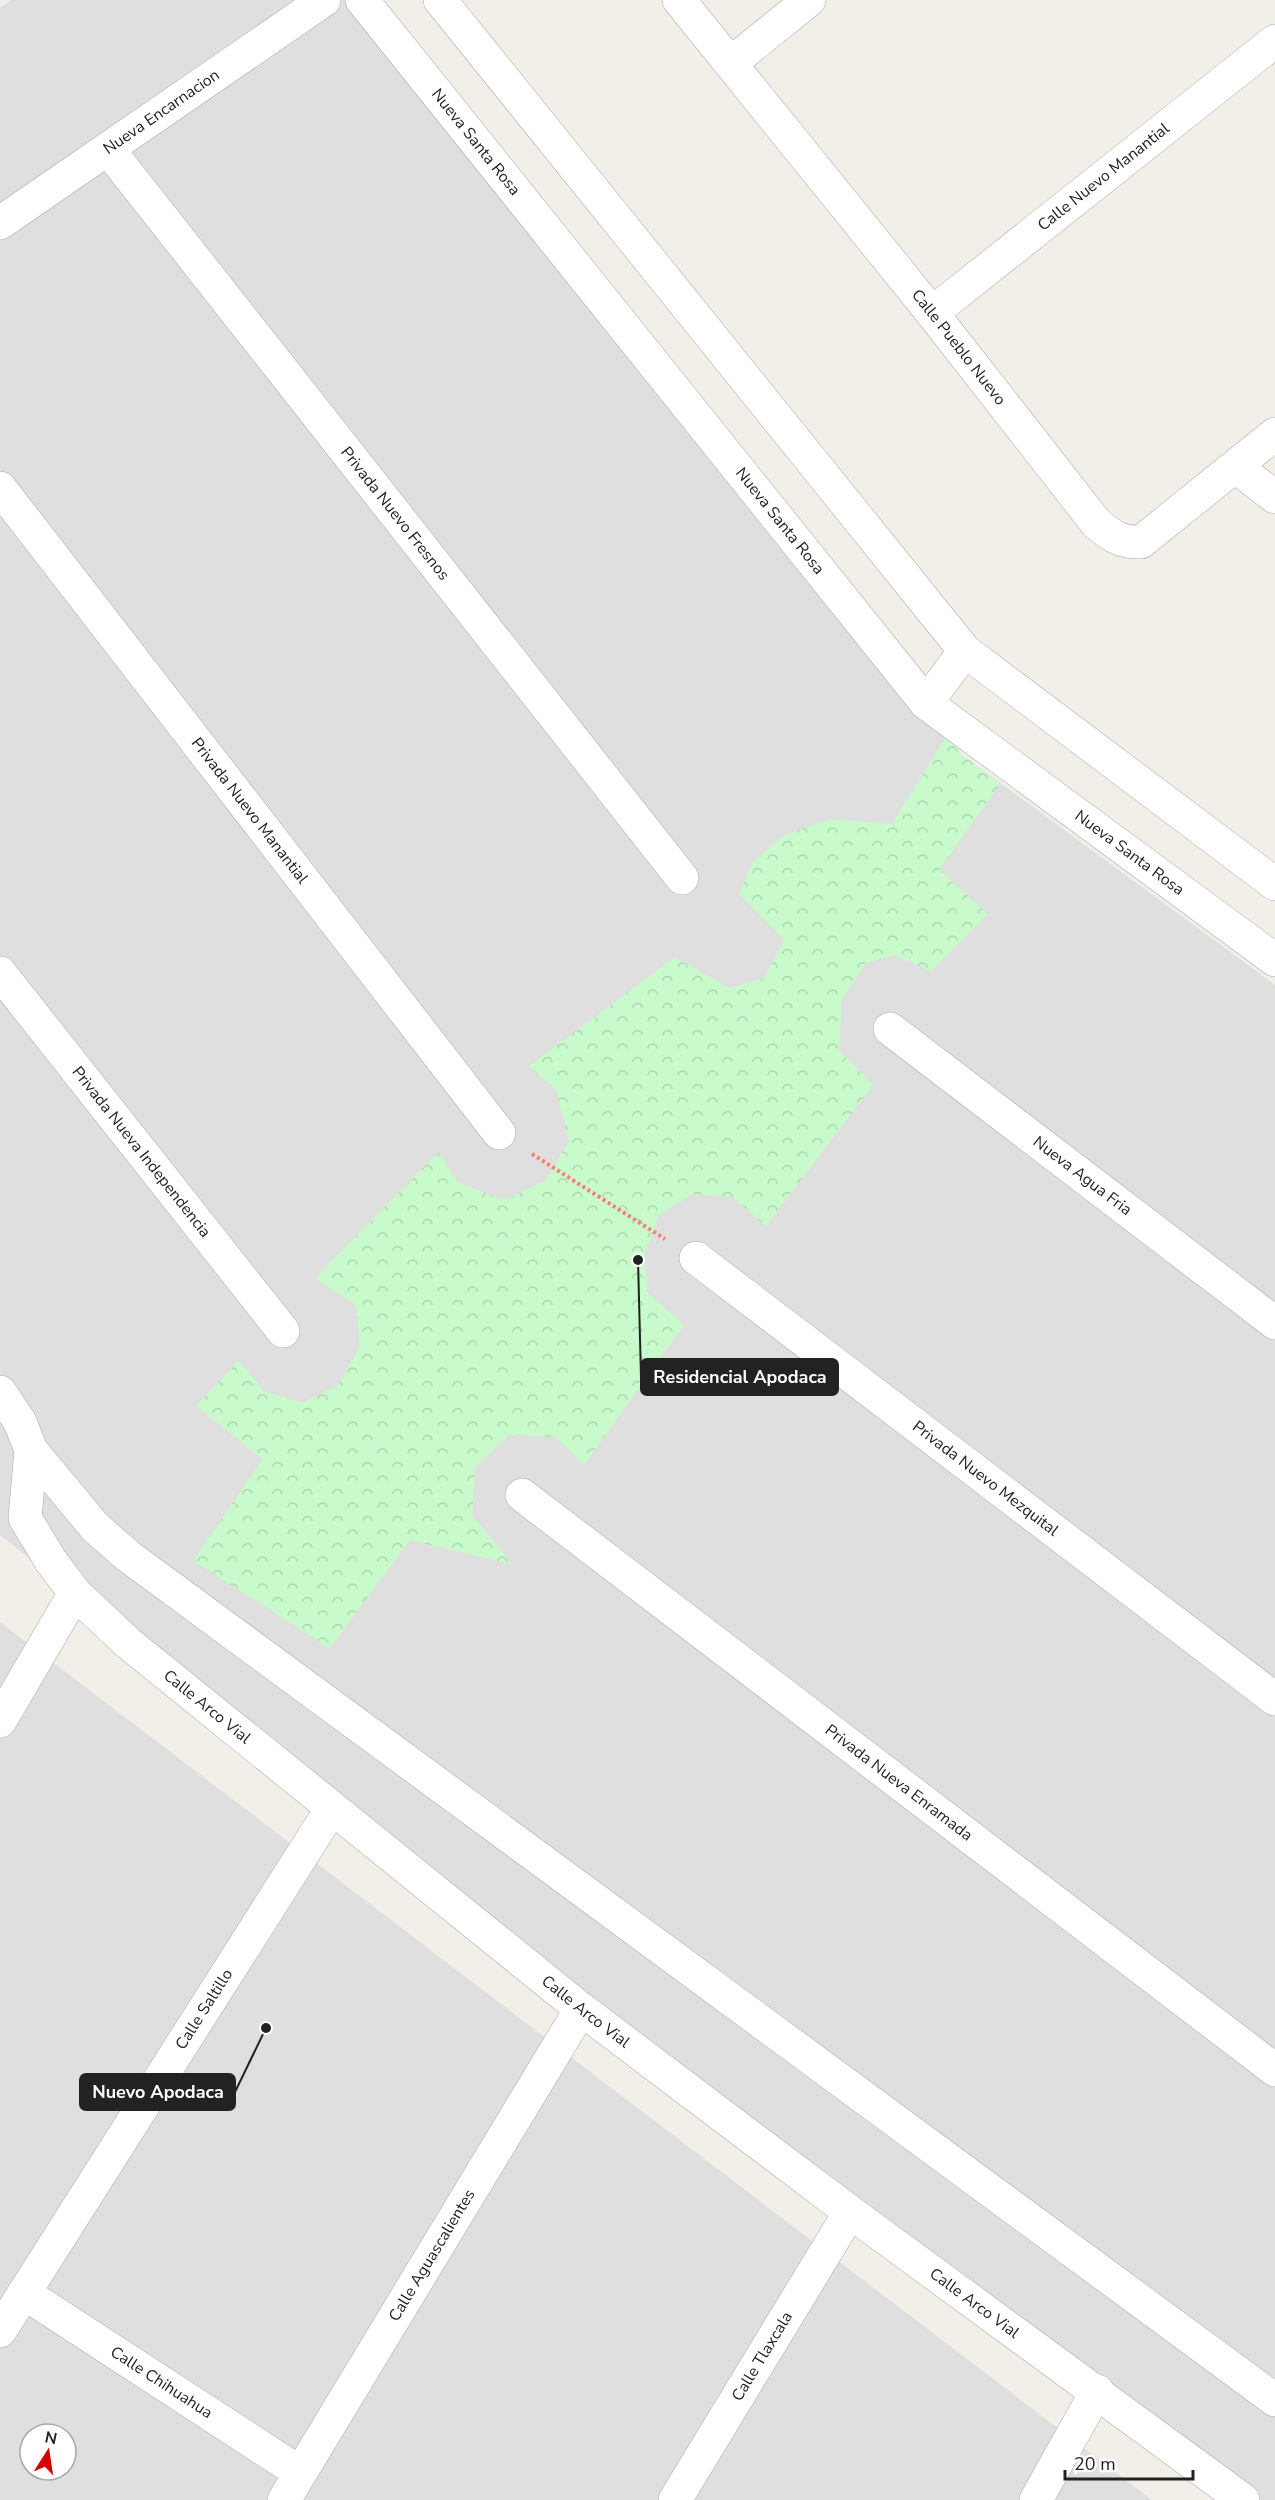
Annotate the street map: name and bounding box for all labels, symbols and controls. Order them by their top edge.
street label: Nueva Encarnacion [99,64,224,160]
street label: Nueva Santa Rosa [426,84,526,200]
street label: Calle Nuevo Manantial [1033,118,1174,236]
street label: Calle Pueblo Nuevo [906,285,1011,410]
street label: Privada Nuevo Fresnos [336,442,455,585]
street label: Nueva Santa Rosa [730,463,830,579]
street label: Privada Nuevo Manantial [186,733,314,889]
street label: Nueva Santa Rosa [1070,805,1189,901]
street label: Privada Nueva Independencia [67,1062,216,1242]
street label: Nueva Agua Fria [1028,1131,1136,1221]
callout: Residencial Apodaca [641,1359,838,1395]
text: Residencial Apodaca [653,1365,827,1389]
street label: Privada Nuevo Mezquital [908,1416,1063,1542]
street label: Calle Arco Vial [159,1665,256,1749]
street label: Privada Nueva Enramada [820,1719,977,1846]
street label: Calle Saltillo [170,1965,238,2054]
street label: Calle Arco Vial [537,1970,635,2053]
callout: Nuevo Apodaca [80,2074,235,2110]
text: Nuevo Apodaca [92,2080,224,2104]
street label: Calle Aguascalientes [384,2185,480,2326]
street label: Calle Arco Vial [925,2263,1024,2344]
street label: Calle Tlaxcala [727,2307,798,2405]
street label: Calle Chihuahua [106,2341,217,2424]
north arrow [18,2422,78,2482]
text: N [43,2426,59,2450]
scale bar [1065,2443,1192,2481]
text: 20 m [1074,2452,1116,2476]

